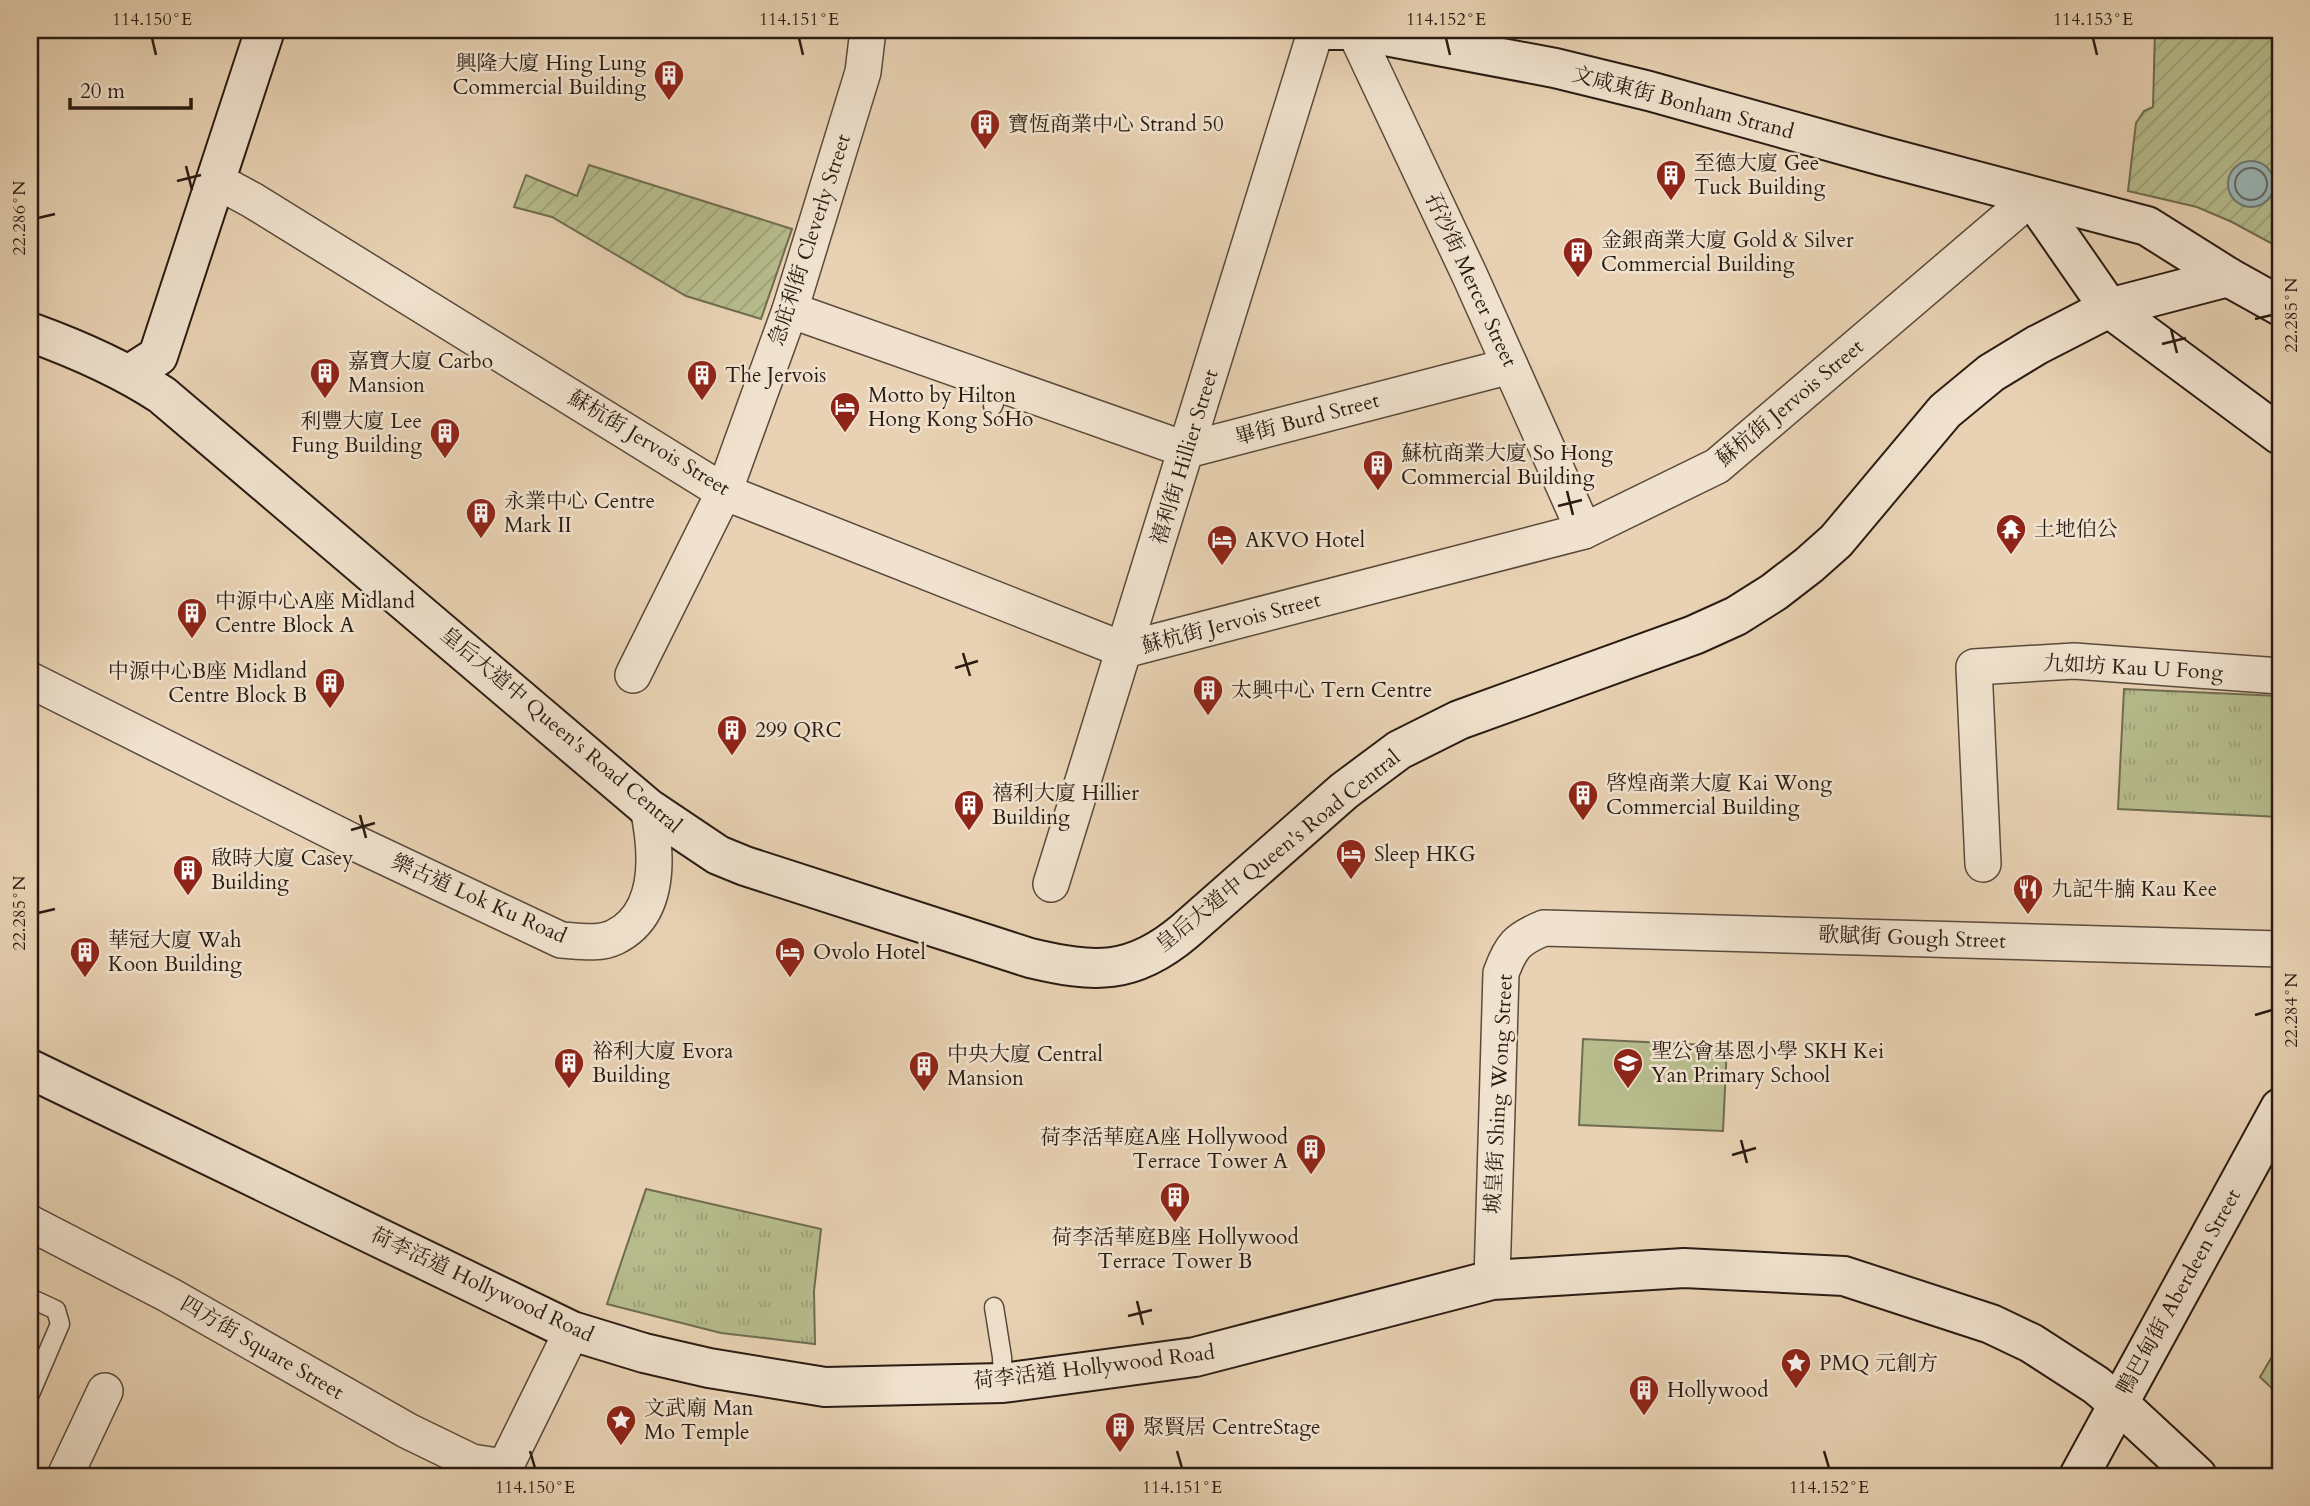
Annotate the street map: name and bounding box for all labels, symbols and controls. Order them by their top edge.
text: 114.150°E [112,7,192,32]
text: 114.151°E [759,7,839,32]
text: 114.152°E [1406,7,1486,32]
text: 114.153°E [2053,7,2133,32]
place label: 興隆大廈 Hing Lung Commercial Building [452,49,646,102]
building icon: 興隆大廈 Hing Lung Commercial Building [652,58,686,102]
street label: 文咸東街 Bonham Strand [1569,59,1797,147]
scale bar [70,66,191,110]
text: 20 m [80,77,125,106]
building icon: 寶恆商業中心 Strand 50 [968,107,1002,151]
place label: 寶恆商業中心 Strand 50 [1008,110,1224,139]
street label: 急庇利街 Cleverly Street [762,130,858,350]
place label: 至德大廈 Gee Tuck Building [1694,149,1825,202]
building icon: 至德大廈 Gee Tuck Building [1654,158,1688,202]
text: 22.286°N [7,180,32,256]
street label: 孖沙街 Mercer Street [1418,188,1524,372]
place label: 金銀商業大廈 Gold & Silver Commercial Building [1601,226,1854,279]
building icon: 金銀商業大廈 Gold & Silver Commercial Building [1561,235,1595,279]
text: 22.285°N [2279,277,2304,353]
street label: 蘇杭街 Jervois Street [1710,333,1870,473]
place label: 嘉寶大廈 Carbo Mansion [348,347,493,400]
building icon: 嘉寶大廈 Carbo Mansion [308,356,342,400]
building icon: The Jervois [685,358,719,402]
place label: The Jervois [725,361,826,390]
street label: 禧利街 Hillier Street [1145,365,1226,548]
place label: Motto by Hilton Hong Kong SoHo [868,381,1033,434]
street label: 蘇杭街 Jervois Street [563,383,736,503]
street label: 畢街 Burd Street [1232,386,1383,452]
hotel icon: Motto by Hilton Hong Kong SoHo [828,390,862,434]
place label: 利豐大廈 Lee Fung Building [291,407,422,460]
building icon: 利豐大廈 Lee Fung Building [428,416,462,460]
place label: 蘇杭商業大廈 So Hong Commercial Building [1401,439,1613,492]
building icon: 蘇杭商業大廈 So Hong Commercial Building [1361,448,1395,492]
place label: 永業中心 Centre Mark II [504,487,655,540]
building icon: 永業中心 Centre Mark II [464,496,498,540]
temple icon: 土地伯公 [1994,512,2028,556]
place label: 土地伯公 [2034,515,2118,544]
hotel icon: AKVO Hotel [1205,523,1239,567]
place label: AKVO Hotel [1245,526,1365,555]
street label: 蘇杭街 Jervois Street [1138,585,1324,661]
place label: 中源中心A座 Midland Centre Block A [215,587,415,640]
building icon: 中源中心A座 Midland Centre Block A [175,596,209,640]
street label: 皇后大道中 Queen's Road Central [434,620,688,840]
street label: 九如坊 Kau U Fong [2042,649,2224,687]
place label: 中源中心B座 Midland Centre Block B [108,657,307,710]
building icon: 中源中心B座 Midland Centre Block B [313,666,347,710]
building icon: 太興中心 Tern Centre [1191,673,1225,717]
place label: 太興中心 Tern Centre [1231,676,1432,705]
building icon: 299 QRC [715,713,749,757]
place label: 299 QRC [755,716,842,745]
street label: 皇后大道中 Queen's Road Central [1150,743,1406,959]
place label: 啓煌商業大廈 Kai Wong Commercial Building [1606,769,1832,822]
building icon: 啓煌商業大廈 Kai Wong Commercial Building [1566,778,1600,822]
place label: 禧利大廈 Hillier Building [992,779,1139,832]
building icon: 禧利大廈 Hillier Building [952,788,986,832]
hotel icon: Sleep HKG [1334,837,1368,881]
place label: Sleep HKG [1374,840,1476,869]
place label: 啟時大廈 Casey Building [211,844,353,897]
street label: 樂古道 Lok Ku Road [387,847,571,951]
building icon: 啟時大廈 Casey Building [171,853,205,897]
restaurant icon: 九記牛腩 Kau Kee [2011,872,2045,916]
text: 22.285°N [7,875,32,951]
place label: 九記牛腩 Kau Kee [2051,875,2217,904]
street label: 歌賦街 Gough Street [1818,920,2007,956]
place label: 華冠大廈 Wah Koon Building [108,926,242,979]
building icon: 華冠大廈 Wah Koon Building [68,935,102,979]
hotel icon: Ovolo Hotel [773,935,807,979]
place label: Ovolo Hotel [813,938,926,967]
text: 22.284°N [2279,972,2304,1048]
street label: 城皇街 Shing Wong Street [1478,973,1520,1215]
place label: 裕利大廈 Evora Building [592,1037,733,1090]
place label: 聖公會基恩小學 SKH Kei Yan Primary School [1651,1037,1884,1090]
place label: 中央大廈 Central Mansion [947,1040,1103,1093]
building icon: 裕利大廈 Evora Building [552,1046,586,1090]
school or university icon: 聖公會基恩小學 SKH Kei Yan Primary School [1611,1046,1645,1090]
building icon: 中央大廈 Central Mansion [907,1049,941,1093]
place label: 荷李活華庭A座 Hollywood Terrace Tower A [1040,1123,1288,1176]
building icon: 荷李活華庭A座 Hollywood Terrace Tower A [1294,1132,1328,1176]
building icon: 荷李活華庭B座 Hollywood Terrace Tower B [1158,1180,1192,1224]
street label: 鴨巴甸街 Aberdeen Street [2110,1183,2248,1400]
street label: 荷李活道 Hollywood Road [366,1221,598,1349]
place label: 荷李活華庭B座 Hollywood Terrace Tower B [1051,1223,1299,1276]
street label: 四方街 Square Street [175,1289,349,1407]
street label: 荷李活道 Hollywood Road [972,1338,1216,1396]
place icon: PMQ 元創方 [1779,1346,1813,1390]
place label: PMQ 元創方 [1819,1349,1938,1378]
building icon: Hollywood [1627,1373,1661,1417]
place label: Hollywood [1667,1376,1768,1405]
place label: 文武廟 Man Mo Temple [644,1394,753,1447]
place icon: 文武廟 Man Mo Temple [604,1403,638,1447]
building icon: 聚賢居 CentreStage [1103,1410,1137,1454]
place label: 聚賢居 CentreStage [1143,1413,1321,1442]
text: 114.150°E [495,1475,575,1500]
text: 114.151°E [1142,1475,1222,1500]
text: 114.152°E [1789,1475,1869,1500]

